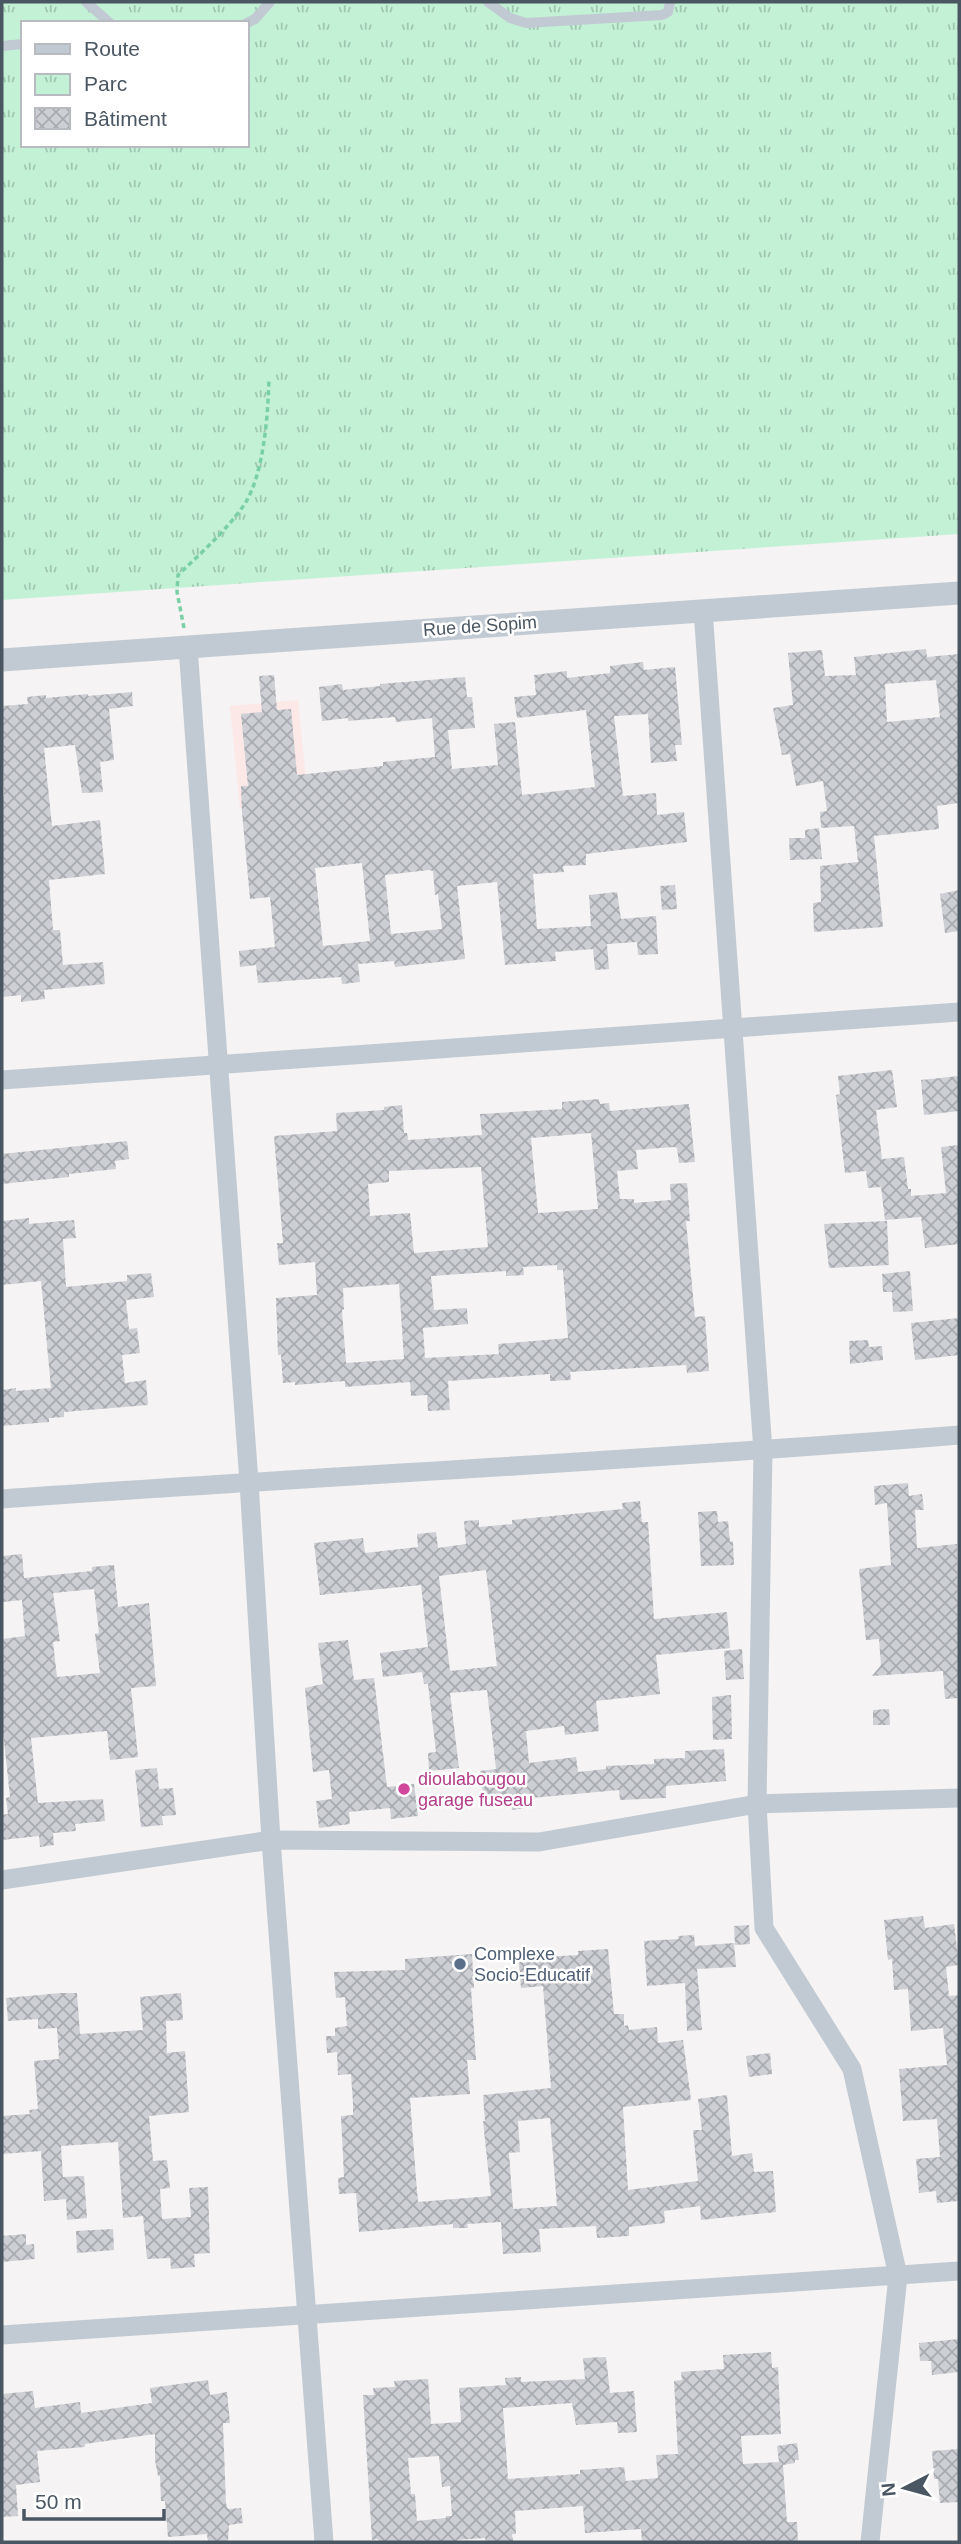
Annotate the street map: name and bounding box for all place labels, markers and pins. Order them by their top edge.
place label: dioulabougou garage fuseau [418,1769,533,1810]
marker: dioulabougou garage fuseau [396,1781,412,1797]
place label: Complexe Socio-Educatif [474,1944,591,1985]
marker: Complexe Socio-Educatif [452,1956,468,1972]

